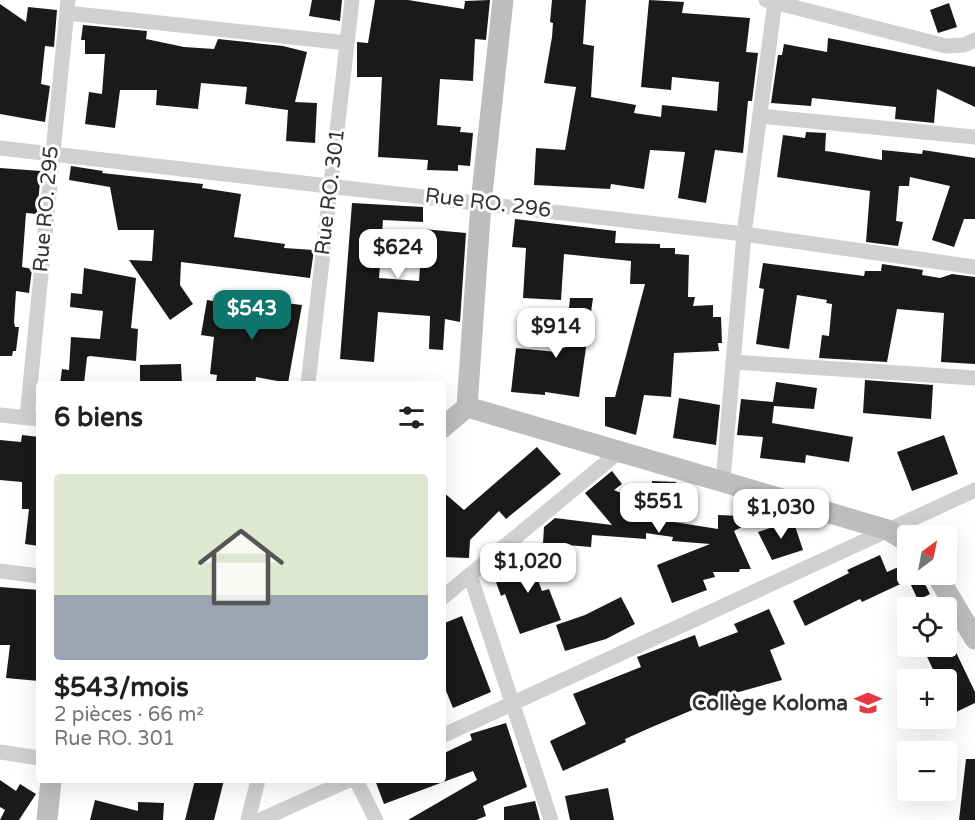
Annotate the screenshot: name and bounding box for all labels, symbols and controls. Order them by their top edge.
street label: Rue RO. 301 [310,127,350,257]
street label: Rue RO. 295 [28,145,64,273]
street label: Rue RO. 296 [423,183,553,223]
pin: $624 [362,229,434,280]
text: $624 [373,236,423,260]
pin: $543 [216,290,288,341]
text: $543 [227,297,277,321]
pin: $914 [520,308,592,359]
text: $914 [531,315,581,339]
icon: filters [395,401,428,434]
text: 6 biens [54,402,143,433]
pin: $551 [623,483,695,534]
pin: $1,030 [732,489,830,540]
text: $551 [634,490,684,514]
text: $1,030 [747,496,815,520]
icon: home [187,513,295,621]
north arrow [897,525,957,585]
map controls [897,525,957,801]
pin: $1,020 [479,543,577,594]
text: $1,020 [494,550,562,574]
button: locate [897,597,957,657]
button: + [897,669,957,729]
text: $543/mois [54,672,189,703]
school or university icon: Collège Koloma [853,688,883,718]
place label: Collège Koloma [692,691,848,716]
text: 2 pièces · 66 m² [54,703,204,727]
text: Rue RO. 301 [54,727,175,751]
button: − [897,741,957,801]

